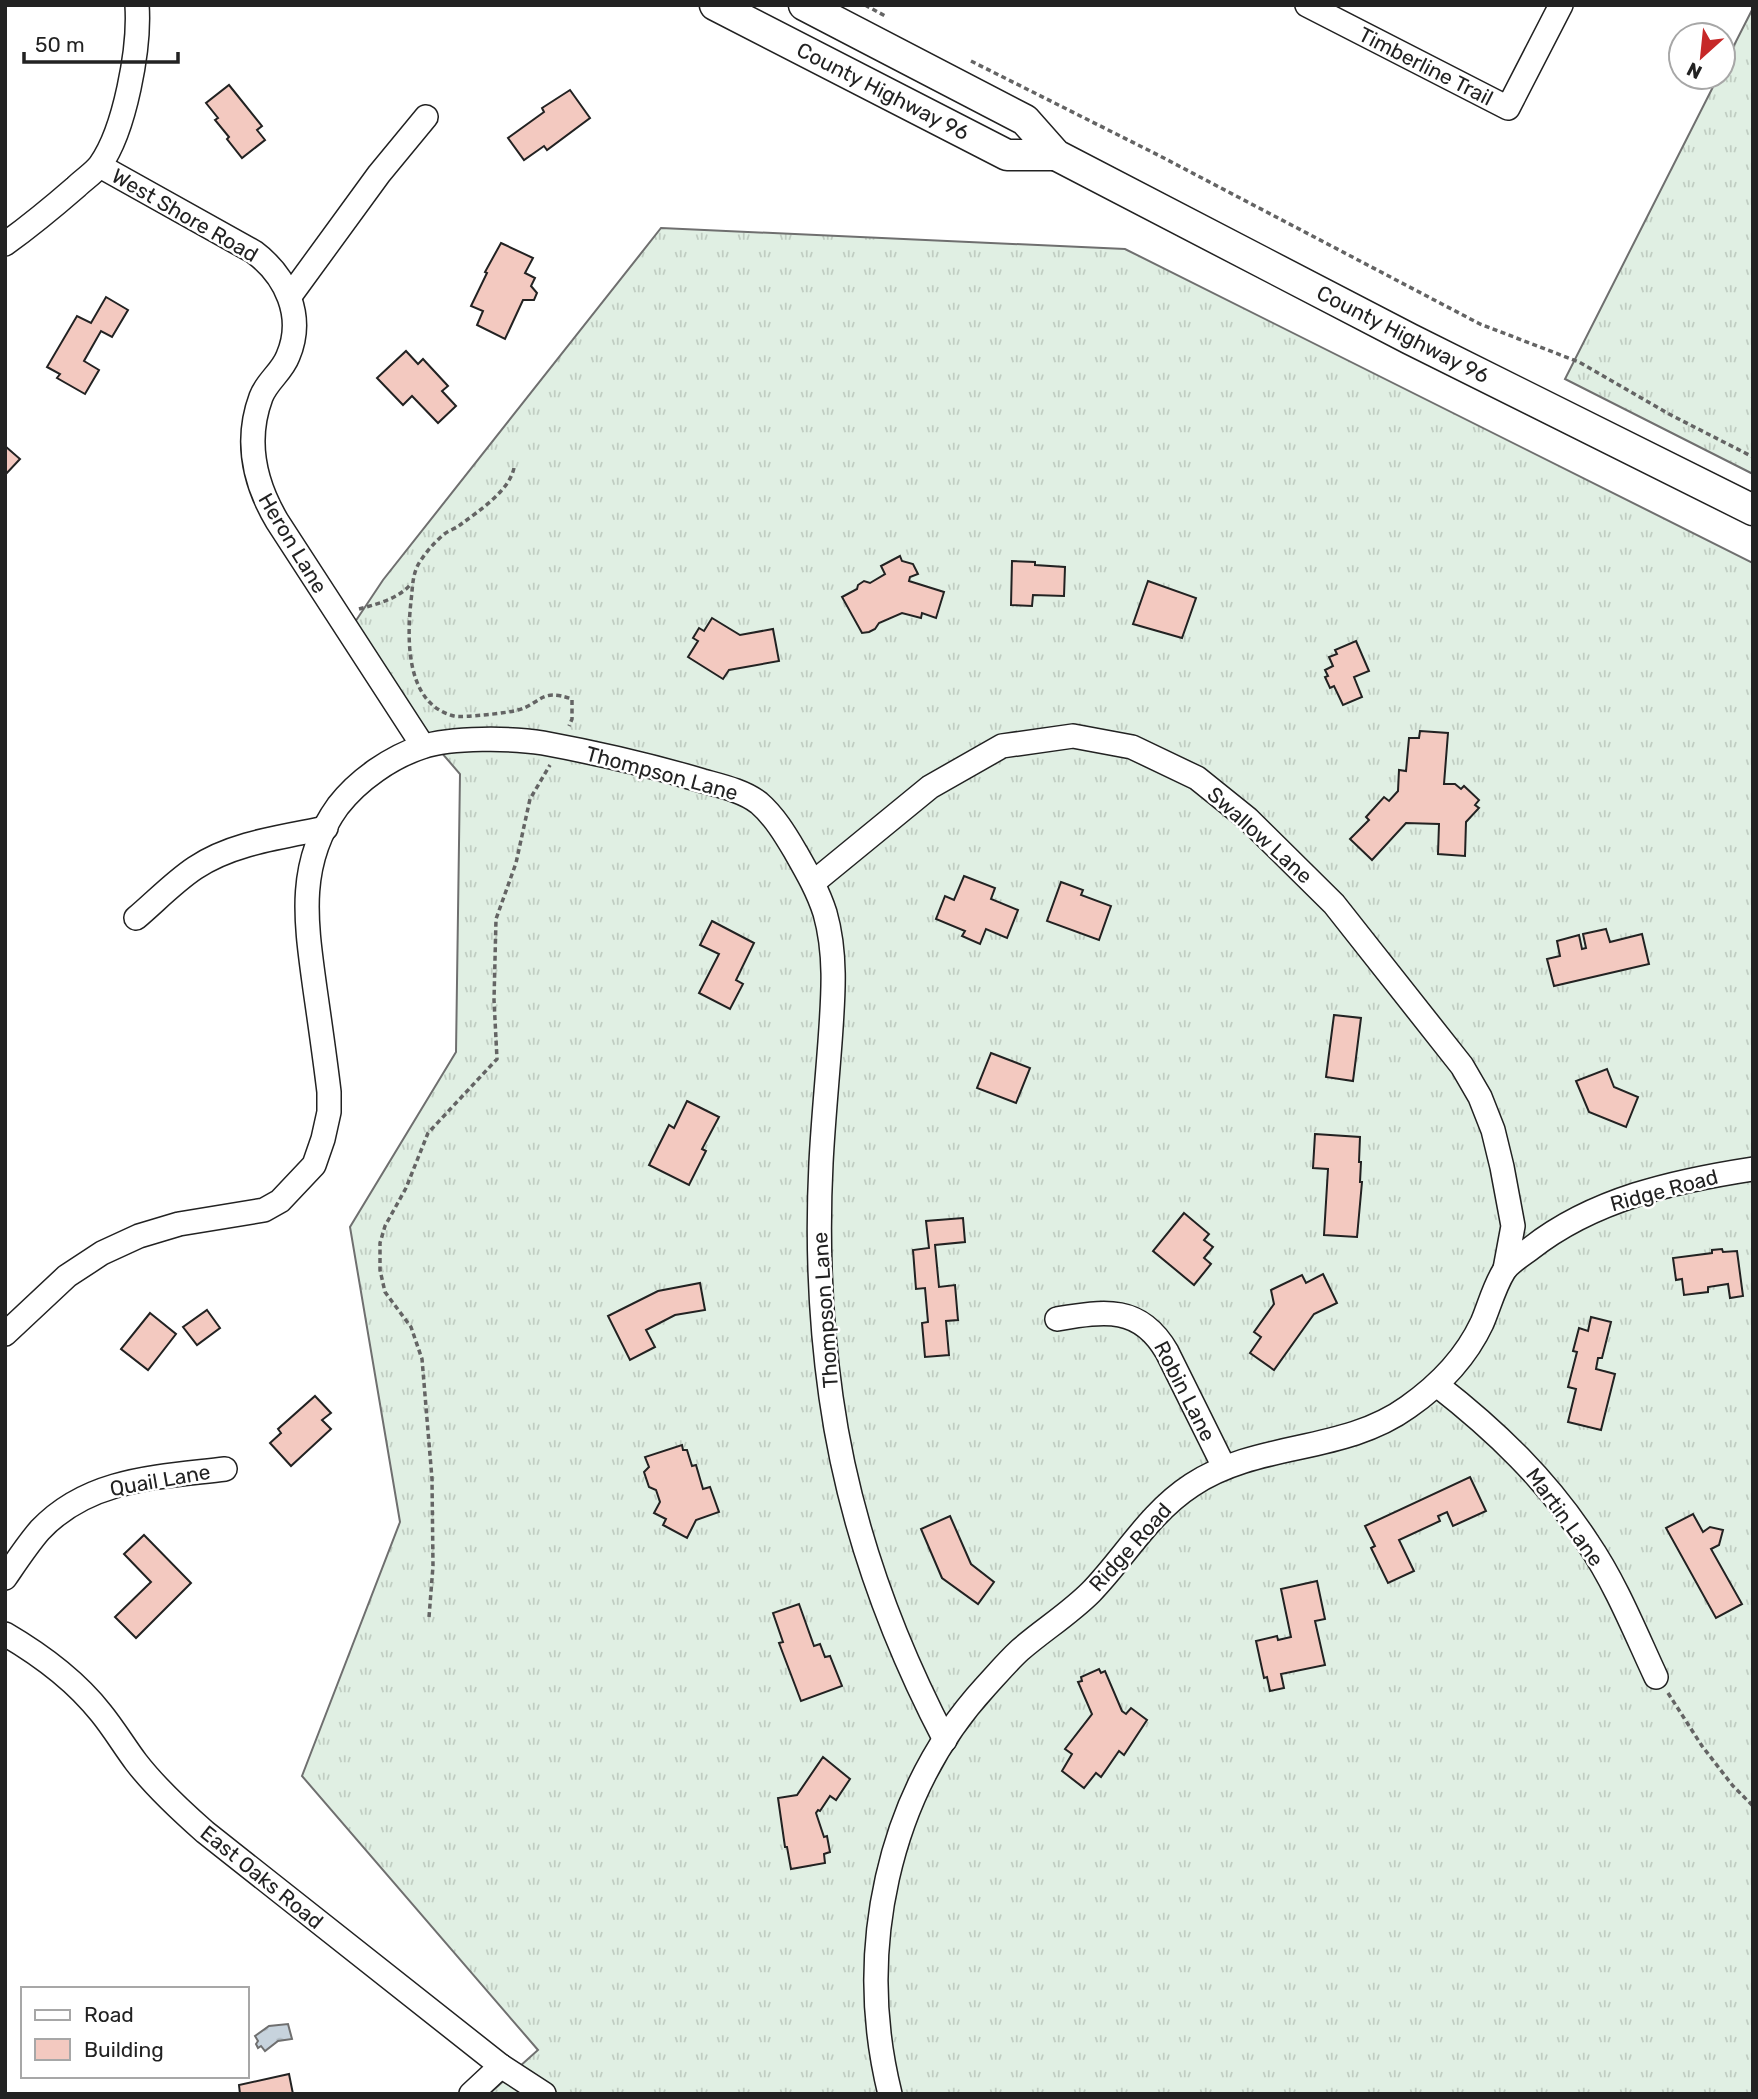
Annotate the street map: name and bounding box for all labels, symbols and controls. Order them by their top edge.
scale bar [24,21,178,65]
street label: Timberline Trail [1355,21,1497,111]
north arrow [1667,21,1737,91]
text: 50 m [35,32,85,57]
street label: County Highway 96 [793,37,973,145]
text: N [1683,57,1706,84]
street label: West Shore Road [107,163,263,267]
street label: County Highway 96 [1313,280,1493,388]
street label: Heron Lane [253,488,333,598]
street label: Thompson Lane [583,741,741,805]
street label: Swallow Lane [1202,781,1318,889]
street label: Ridge Road [1607,1164,1721,1216]
street label: Thompson Lane [807,1231,843,1389]
street label: Robin Lane [1149,1337,1221,1445]
street label: Quail Lane [108,1459,212,1501]
street label: Martin Lane [1521,1463,1609,1571]
street label: Ridge Road [1084,1498,1176,1596]
street label: East Oaks Road [196,1820,328,1934]
legend [21,1987,248,2078]
text: Road [84,2002,134,2027]
text: Building [84,2037,164,2062]

